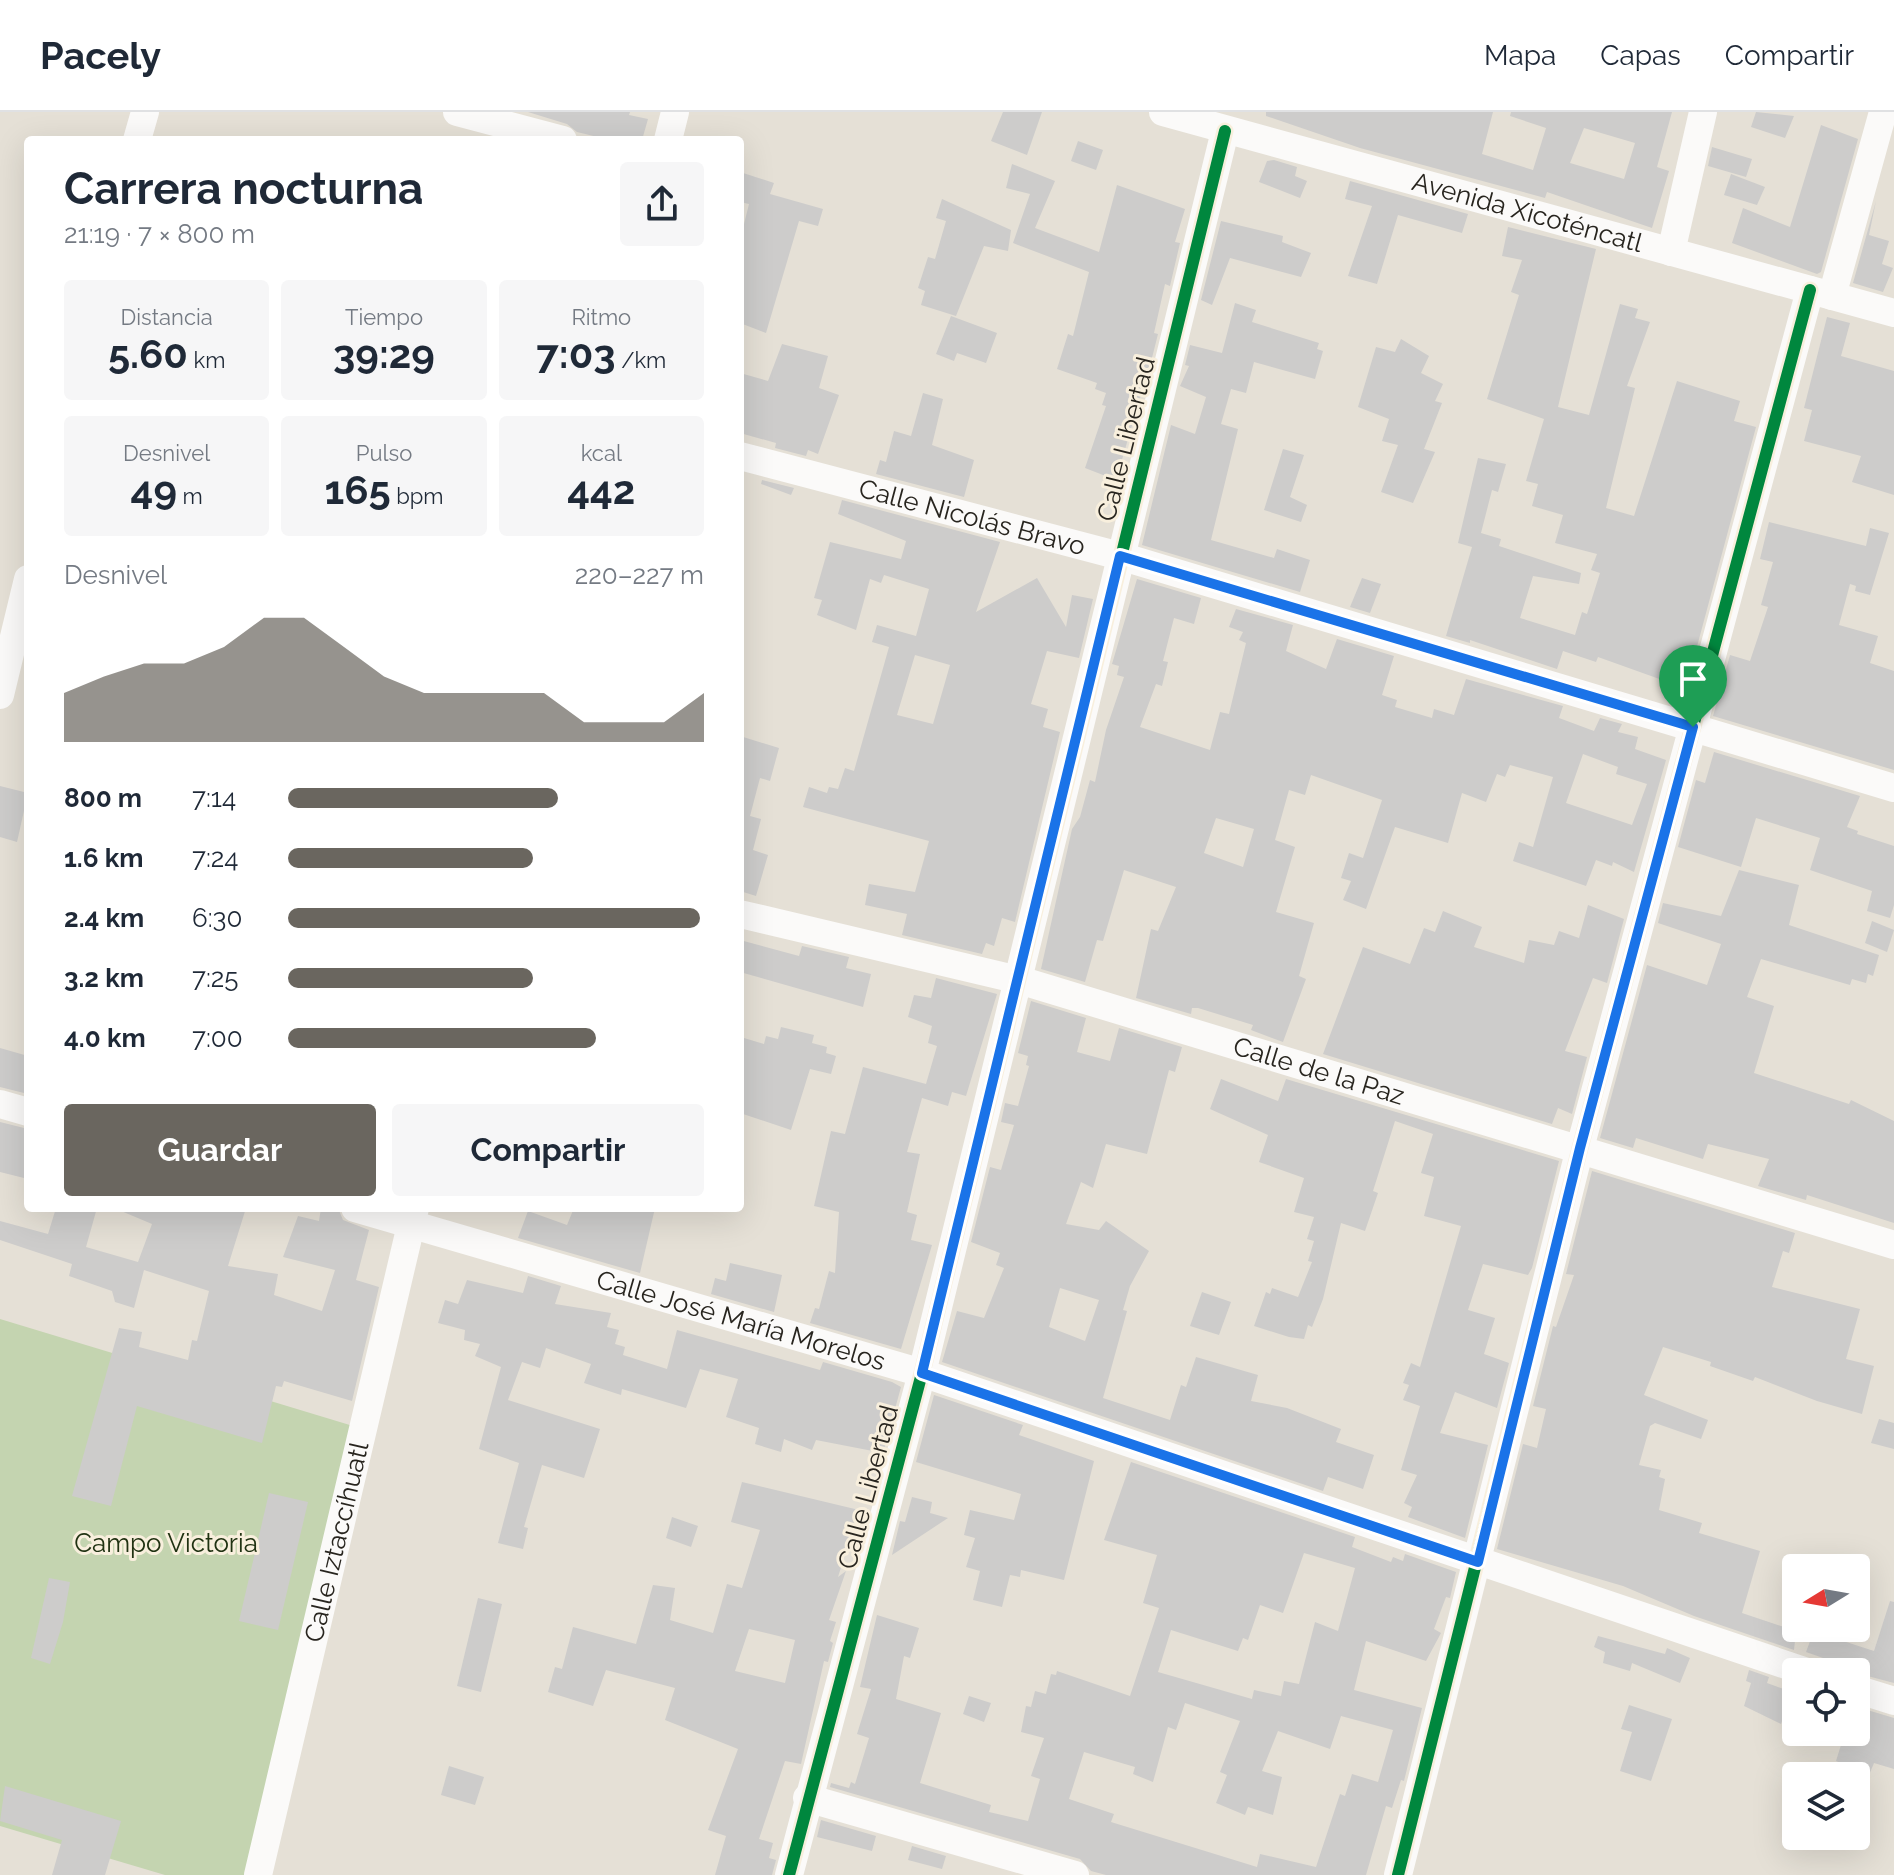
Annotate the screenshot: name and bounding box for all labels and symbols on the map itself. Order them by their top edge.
street label: Avenida Xicoténcatl [1409,166,1647,258]
street label: Calle Libertad [1091,354,1161,524]
street label: Calle Nicolás Bravo [856,473,1089,561]
pin [1659,645,1727,727]
street label: Calle de la Paz [1230,1031,1408,1111]
street label: Calle José María Morelos [593,1264,889,1377]
street label: Calle Libertad [832,1402,904,1572]
street label: Calle Iztaccíhuatl [298,1438,375,1645]
park label: Campo Victoria [74,1528,258,1558]
north arrow [1782,1554,1870,1642]

